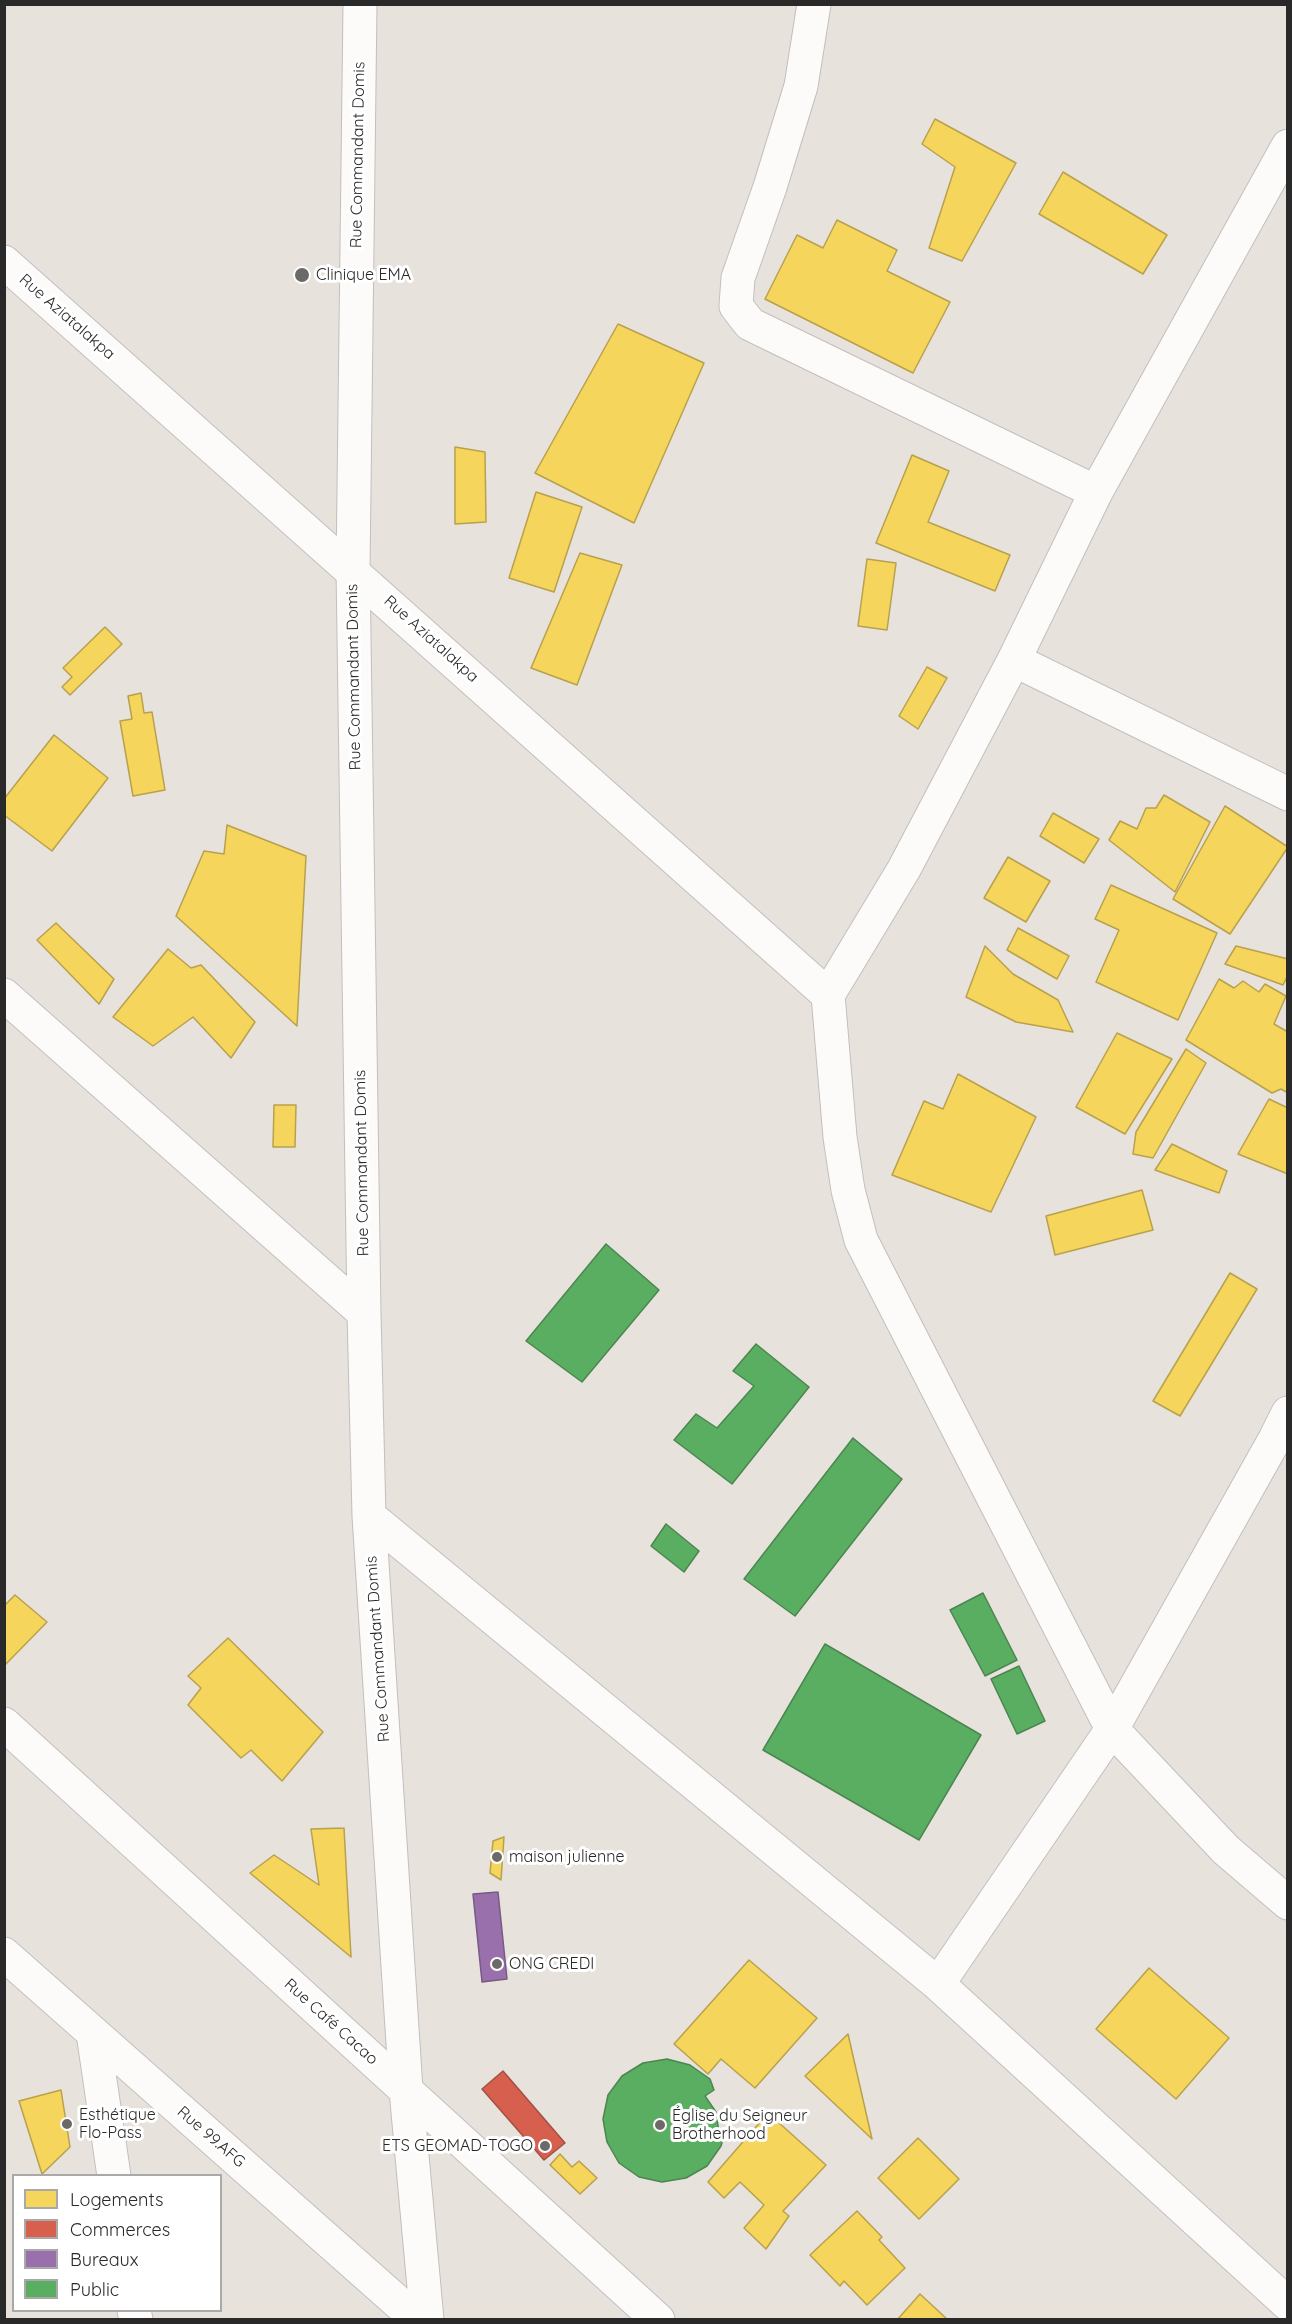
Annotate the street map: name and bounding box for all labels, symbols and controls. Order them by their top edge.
street label: Rue Commandant Domis [347,62,369,248]
place label: Clinique EMA [316,265,411,285]
marker: Clinique EMA [293,266,311,284]
street label: Rue Aziatalakpa [15,270,119,364]
street label: Rue Commandant Domis [343,584,365,770]
street label: Rue Aziatalakpa [380,591,482,687]
street label: Rue Commandant Domis [351,1070,373,1256]
street label: Rue Commandant Domis [362,1555,394,1743]
place label: maison julienne [509,1847,625,1867]
marker: maison julienne [490,1850,504,1864]
place label: ONG CREDI [509,1954,594,1974]
marker: ONG CREDI [490,1957,504,1971]
street label: Rue Café Cacao [280,1975,382,2069]
street label: Rue 99.AFG [173,2102,249,2172]
place label: Esthétique Flo-Pass [79,2105,156,2143]
place label: Église du Seigneur Brotherhood [672,2106,808,2144]
marker: Esthétique Flo-Pass [60,2117,74,2131]
marker: Église du Seigneur Brotherhood [653,2118,667,2132]
place label: ETS GEOMAD-TOGO [382,2136,533,2156]
marker: ETS GEOMAD-TOGO [538,2139,552,2153]
legend [12,2174,222,2312]
text: Logements [70,2188,163,2211]
text: Commerces [70,2218,170,2241]
text: Bureaux [70,2248,138,2271]
text: Public [70,2278,119,2301]

